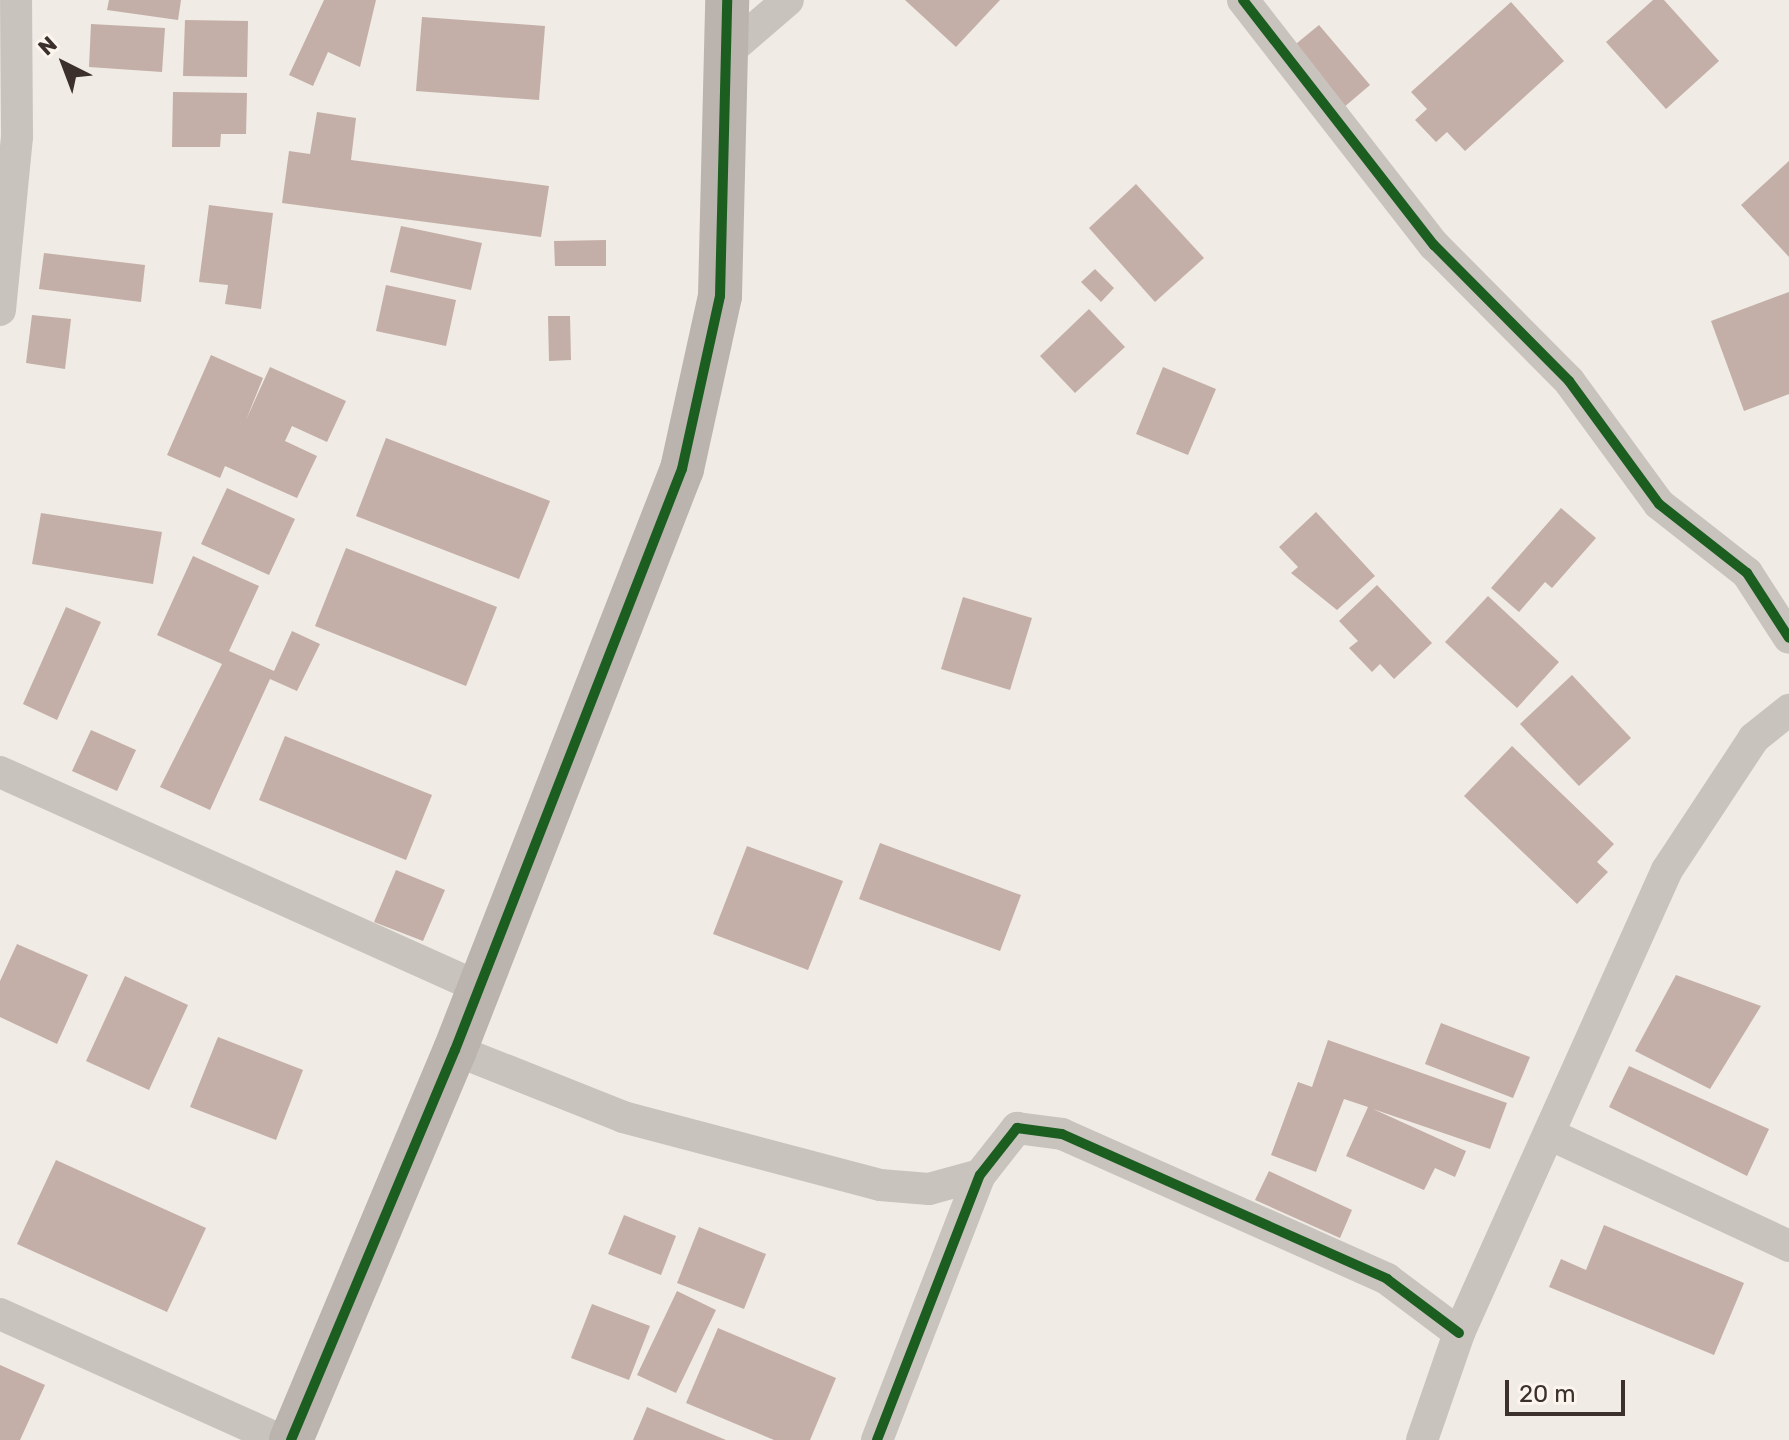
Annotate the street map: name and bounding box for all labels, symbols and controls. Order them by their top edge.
north arrow [24,24,104,104]
text: N [33,30,63,61]
scale bar [1509,1364,1629,1414]
text: 20 m [1519,1380,1576,1408]

